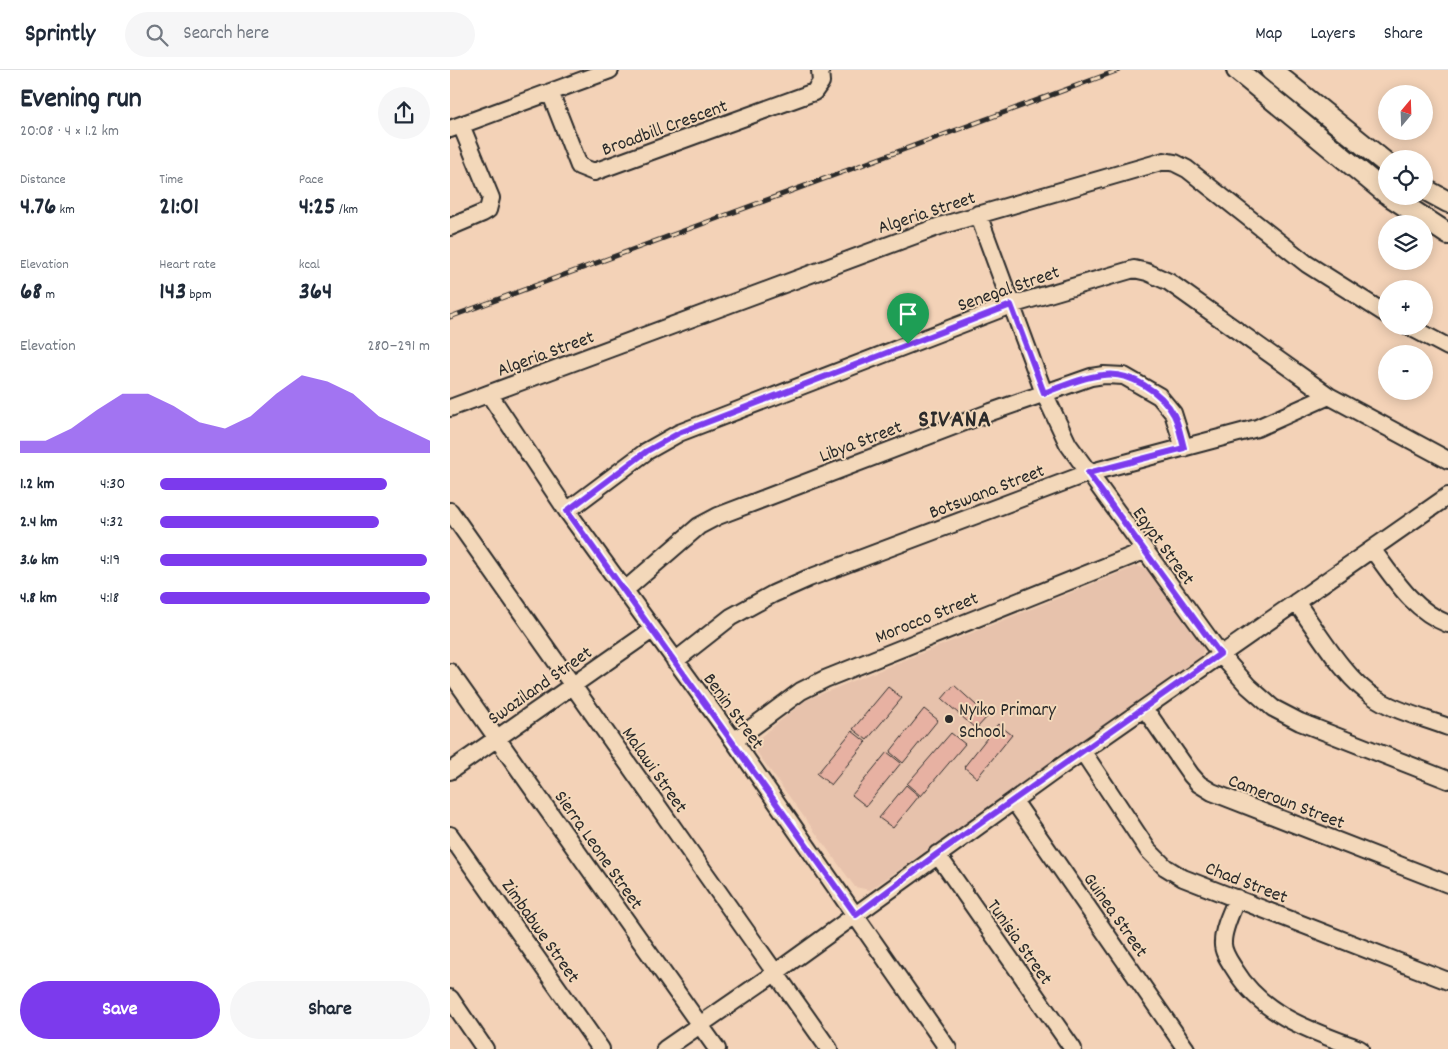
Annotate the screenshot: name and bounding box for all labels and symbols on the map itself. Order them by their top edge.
north arrow [1378,85,1432,140]
street label: Broadbill Crescent [599,94,732,165]
street label: Algeria Street [875,186,980,243]
street label: Senegal Street [955,260,1064,320]
pin [887,293,929,344]
street label: Algeria Street [494,325,599,385]
district label: SIVANA [918,404,992,438]
street label: Libya Street [816,415,907,471]
street label: Botswana Street [926,459,1049,528]
street label: Egypt Street [1125,502,1200,592]
street label: Morocco Street [872,586,983,652]
street label: Swaziland Street [483,641,599,733]
street label: Benin Street [695,668,769,756]
place label: Nyiko Primary School [959,698,1056,747]
marker: Nyiko Primary School [943,713,955,725]
street label: Malawi Street [613,722,693,820]
street label: Cameroun Street [1224,769,1348,838]
street label: Sierra Leone Street [546,786,648,916]
street label: Chad Street [1201,856,1291,912]
street label: Guinea Street [1075,868,1153,964]
street label: Zimbabwe Street [493,875,585,989]
street label: Tunisia Street [979,895,1058,991]

